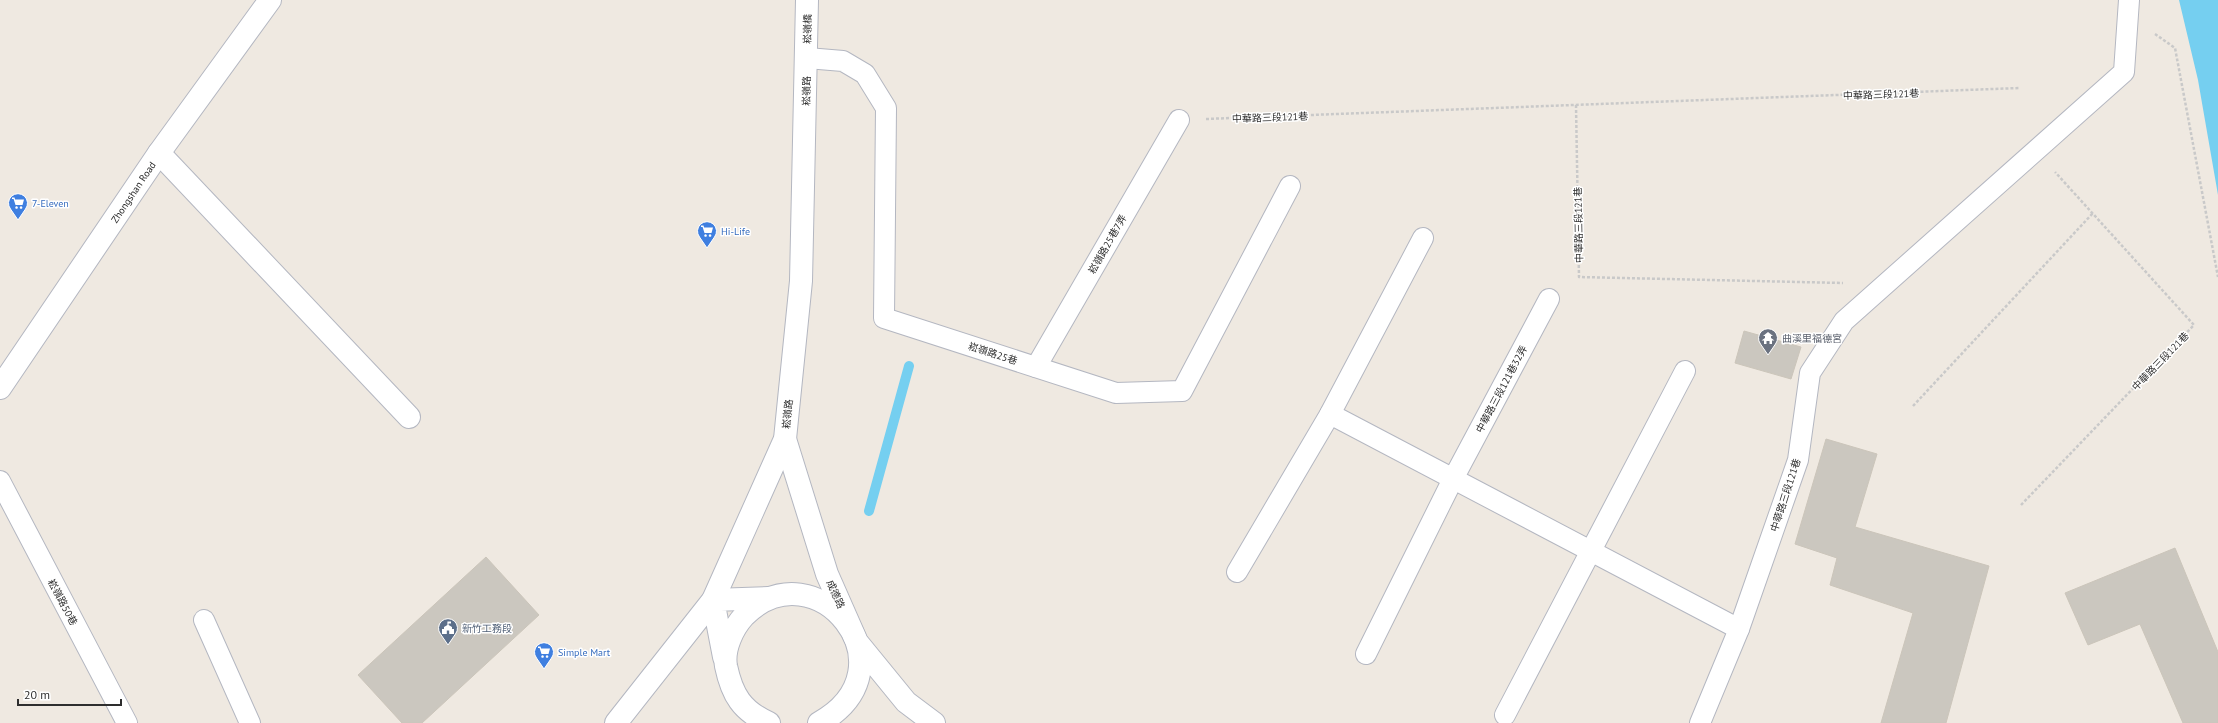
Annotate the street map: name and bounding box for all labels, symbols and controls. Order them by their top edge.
street label: 崧嶺橋 [801,14,814,44]
street label: 崧嶺路 [800,76,813,106]
street label: 中華路三段121巷 [1843,87,1919,102]
street label: 中華路三段121巷 [1232,110,1308,125]
street label: Zhongshan Road [108,159,159,225]
street label: 中華路三段121巷 [1571,187,1586,263]
supermarket icon: 7-Eleven [7,192,29,220]
place label: 7-Eleven [32,197,69,210]
street label: 崧嶺路25巷7弄 [1085,212,1130,276]
supermarket icon: Hi-Life [696,220,718,248]
place label: Hi-Life [721,225,750,238]
temple icon: 曲溪里福德宮 [1757,327,1779,355]
street label: 中華路三段121巷 [2129,329,2192,393]
place label: 曲溪里福德宮 [1782,332,1842,345]
street label: 崧嶺路25巷 [967,339,1019,368]
street label: 中華路三段121巷32弄 [1473,343,1530,435]
street label: 崧嶺路 [779,398,796,430]
street label: 中華路三段121巷 [1767,457,1803,533]
street label: 崧嶺路50巷 [45,577,80,628]
street label: 成德路 [824,578,848,611]
public building icon: 新竹工務段 [437,617,459,645]
place label: 新竹工務段 [462,622,512,635]
supermarket icon: Simple Mart [533,641,555,669]
place label: Simple Mart [558,646,611,659]
scale bar [18,681,121,707]
text: 20 m [24,687,50,702]

